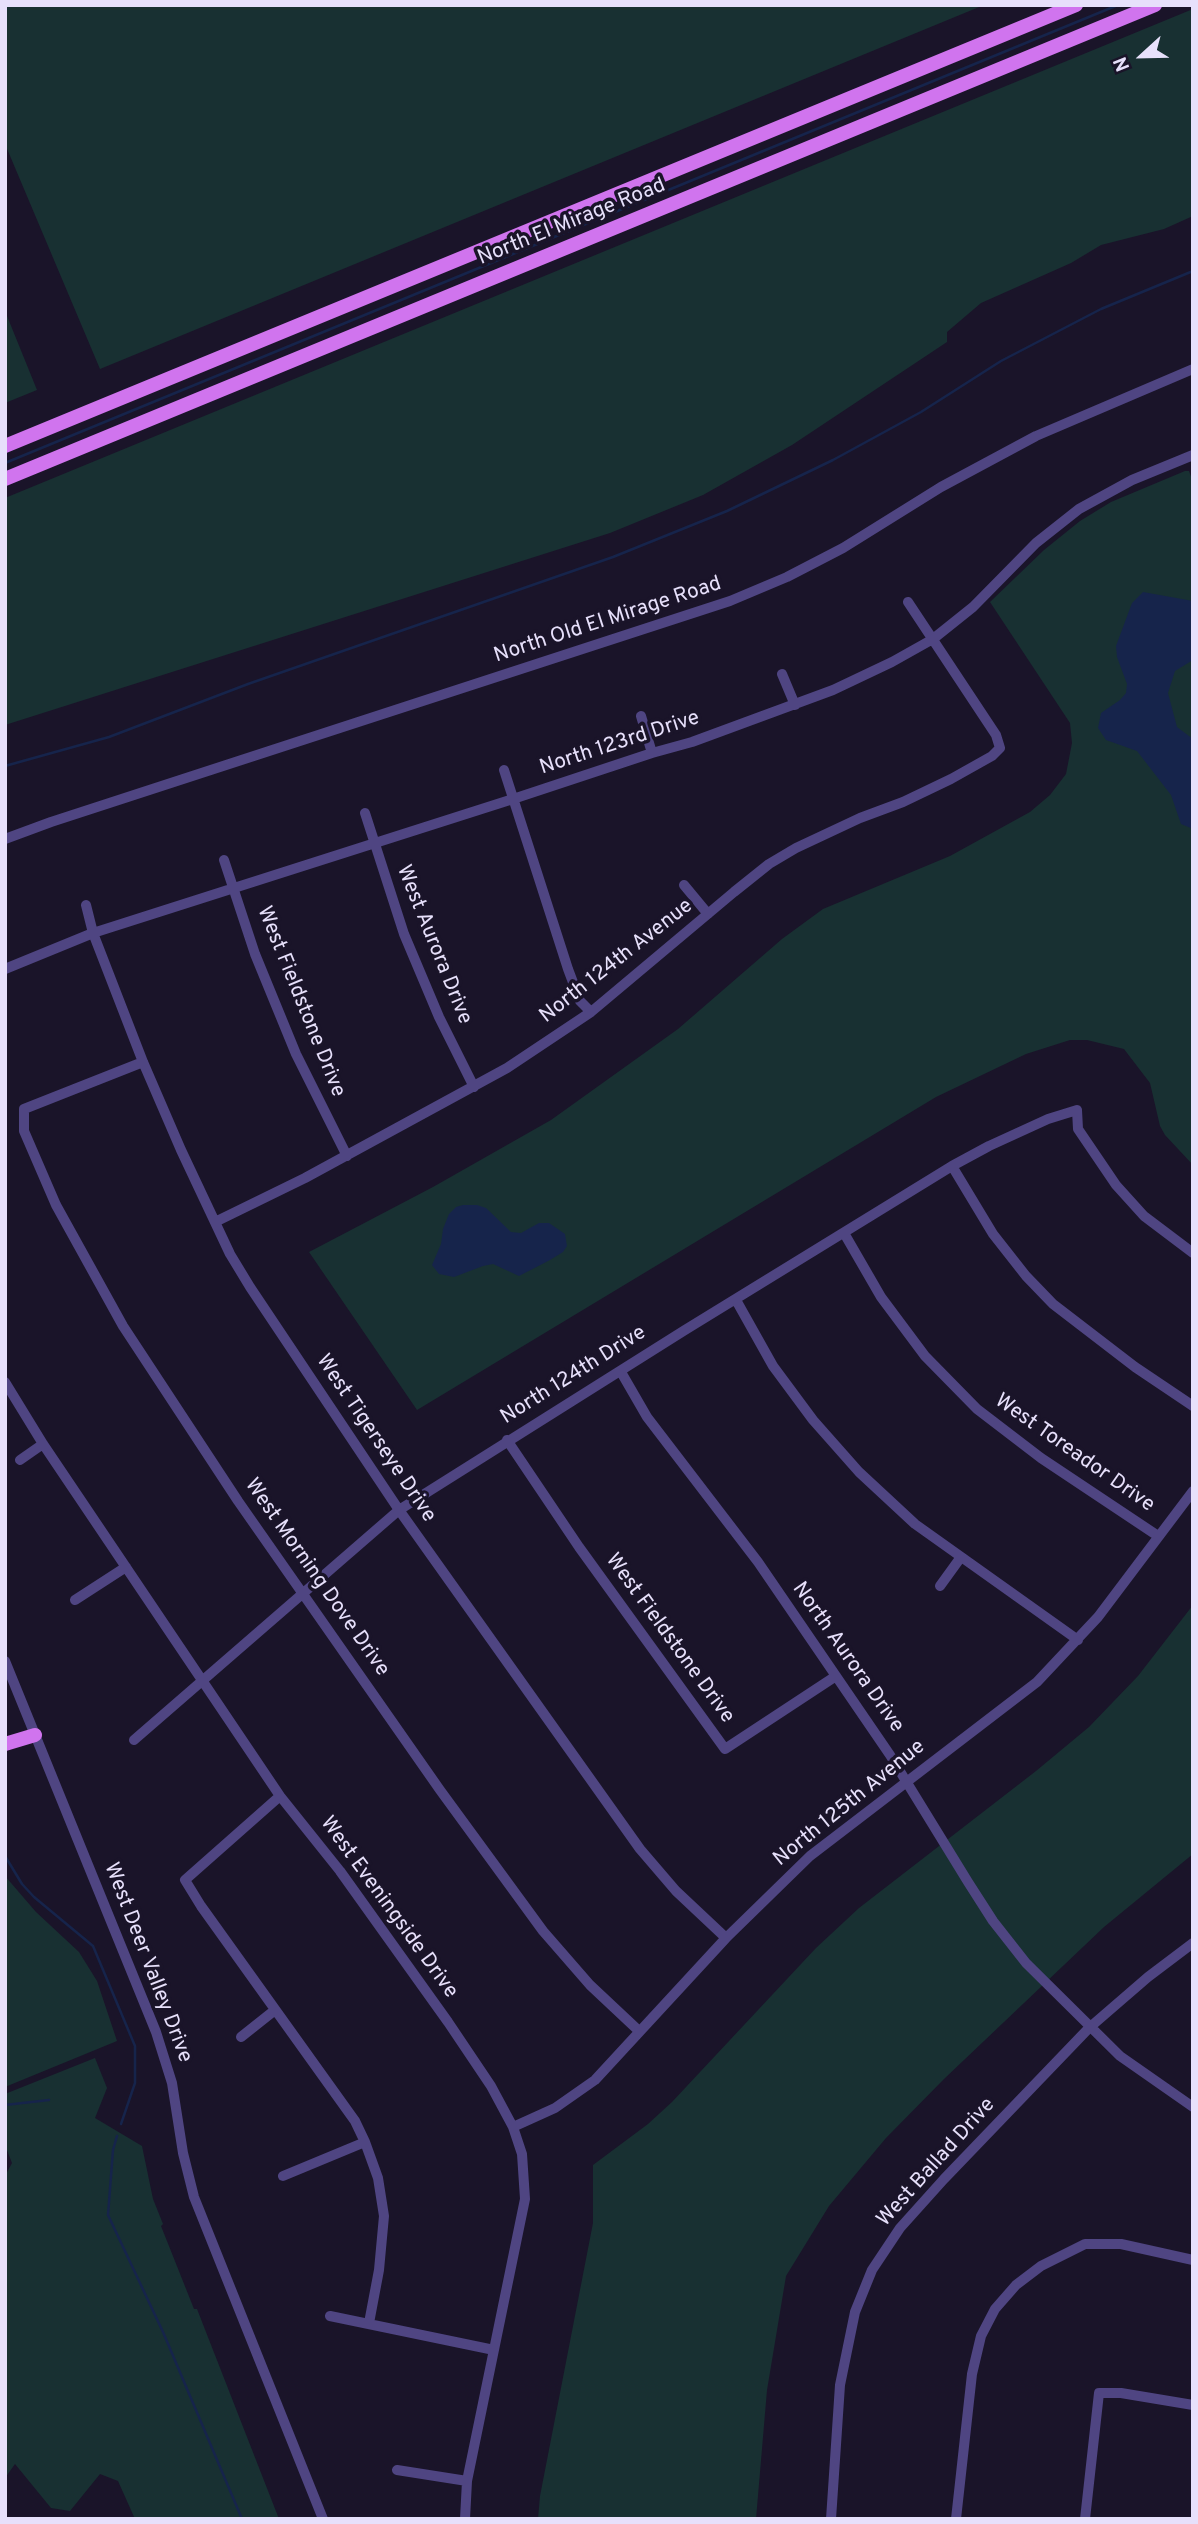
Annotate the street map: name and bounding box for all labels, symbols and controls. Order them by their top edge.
north arrow [1107,21,1177,91]
text: N [1109,53,1136,75]
street label: North El Mirage Road [474,174,670,272]
street label: North Old El Mirage Road [491,572,725,670]
street label: North 123rd Drive [537,706,703,782]
street label: West Aurora Drive [390,862,476,1028]
street label: North 124th Avenue [535,894,699,1030]
street label: West Fieldstone Drive [250,903,350,1101]
street label: North 124th Drive [497,1321,651,1431]
street label: West Tigerseye Drive [309,1350,441,1528]
street label: West Toreador Drive [989,1389,1159,1519]
street label: West Morning Dove Drive [238,1474,394,1682]
street label: West Fieldstone Drive [599,1549,739,1729]
street label: North Aurora Drive [786,1578,908,1738]
street label: North 125th Avenue [769,1735,931,1873]
street label: West Eveningside Drive [314,1812,462,2004]
street label: West Deer Valley Drive [97,1859,197,2067]
street label: West Ballad Drive [873,2093,1001,2233]

